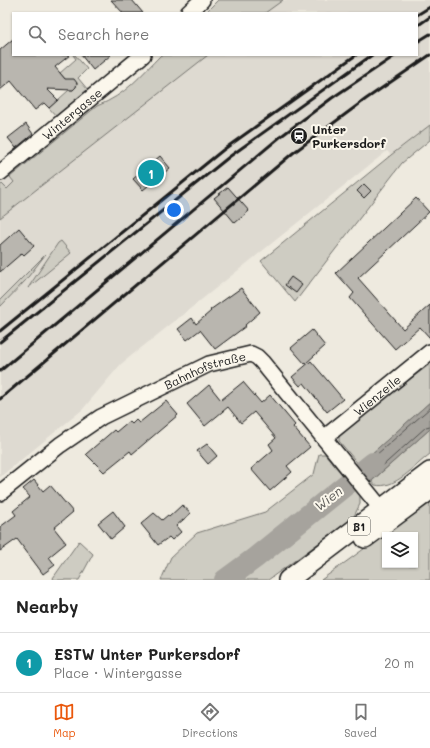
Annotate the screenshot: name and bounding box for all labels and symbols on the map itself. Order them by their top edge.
street label: Wintergasse [38,84,105,143]
place label: Unter Purkersdorf [312,121,386,151]
station icon: Unter Purkersdorf [289,126,309,146]
pin: 1 [138,158,164,188]
your location [164,200,184,220]
street label: Bahnhofstraße [161,348,247,393]
street label: Wienzeile [350,371,404,419]
water label: Wien [311,482,345,514]
road number: B1 [348,517,370,535]

